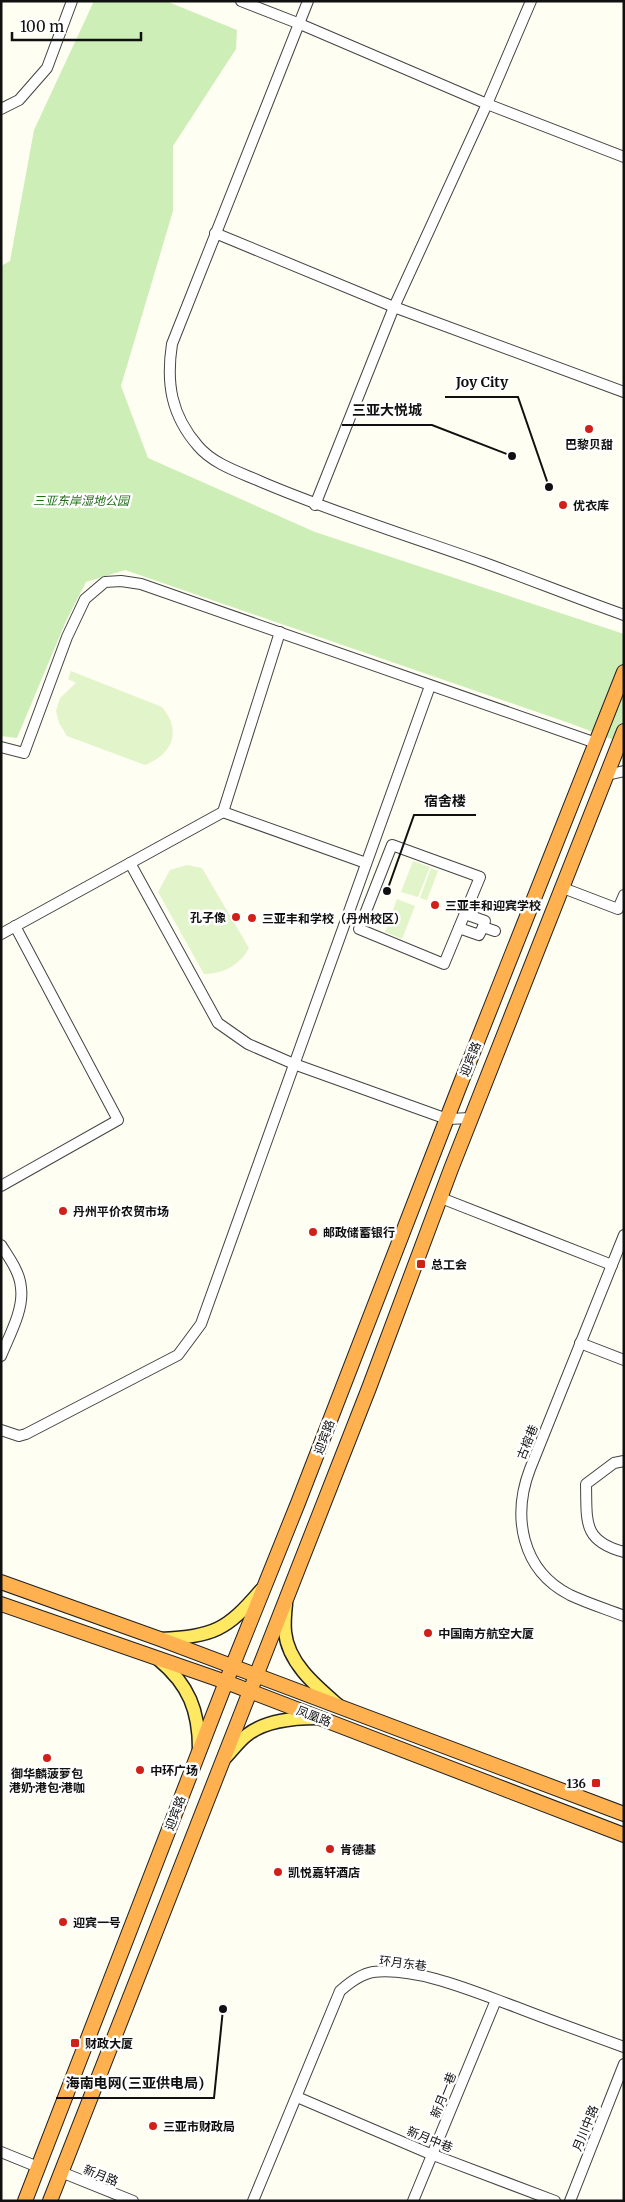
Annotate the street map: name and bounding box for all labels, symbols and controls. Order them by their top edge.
scale bar [12,10,141,42]
text: 100 m [20,17,64,36]
callout: Joy City [445,368,518,397]
text: Joy City [455,373,509,391]
callout: 三亚大悦城 [342,396,432,425]
text: 三亚大悦城 [352,401,422,419]
marker: 巴黎贝甜 [583,423,595,435]
place label: 巴黎贝甜 [565,437,613,452]
park label: 三亚东岸湿地公园 [33,493,131,508]
place label: 优衣库 [573,498,609,513]
marker: 优衣库 [557,499,569,511]
callout: 宿舍楼 [414,786,476,815]
text: 宿舍楼 [424,792,466,810]
place label: 三亚丰和迎宾学校 [445,898,541,913]
marker: 三亚丰和迎宾学校 [429,899,441,911]
place label: 孔子像 [190,910,226,925]
marker: 孔子像 [230,911,242,923]
place label: 三亚丰和学校（丹州校区） [262,911,406,926]
marker: 三亚丰和学校（丹州校区） [246,912,258,924]
street label: 迎宾路 [456,1039,484,1079]
place label: 丹州平价农贸市场 [73,1204,169,1219]
marker: 丹州平价农贸市场 [57,1205,69,1217]
place label: 邮政储蓄银行 [323,1225,395,1240]
marker: 邮政储蓄银行 [307,1226,319,1238]
place label: 总工会 [431,1257,467,1272]
marker: 总工会 [415,1258,427,1270]
street label: 迎宾路 [311,1418,337,1456]
street label: 古榕巷 [513,1422,541,1462]
place label: 中国南方航空大厦 [438,1626,534,1641]
marker: 中国南方航空大厦 [422,1627,434,1639]
street label: 凤凰路 [295,1703,333,1729]
marker: 御华麟菠萝包 港奶·港包·港咖 [41,1752,53,1764]
place label: 中环广场 [150,1763,198,1778]
marker: 中环广场 [134,1764,146,1776]
place label: 御华麟菠萝包 港奶·港包·港咖 [9,1766,85,1795]
place label: 136 [567,1776,586,1791]
marker: 136 [590,1777,602,1789]
street label: 迎宾路 [162,1794,188,1832]
place label: 肯德基 [340,1842,376,1857]
marker: 肯德基 [324,1843,336,1855]
place label: 凯悦嘉轩酒店 [288,1865,360,1880]
marker: 凯悦嘉轩酒店 [272,1866,284,1878]
place label: 迎宾一号 [73,1915,121,1930]
marker: 迎宾一号 [57,1916,69,1928]
street label: 环月东巷 [378,1953,428,1973]
place label: 财政大厦 [85,2036,133,2051]
marker: 财政大厦 [69,2037,81,2049]
callout: 海南电网(三亚供电局) [56,2069,214,2098]
street label: 新月一巷 [427,2070,459,2120]
text: 海南电网(三亚供电局) [66,2074,204,2092]
street label: 月川中路 [569,2103,601,2153]
place label: 三亚市财政局 [163,2119,235,2134]
marker: 三亚市财政局 [147,2120,159,2132]
street label: 新月中巷 [405,2123,455,2155]
street label: 新月路 [81,2161,121,2189]

